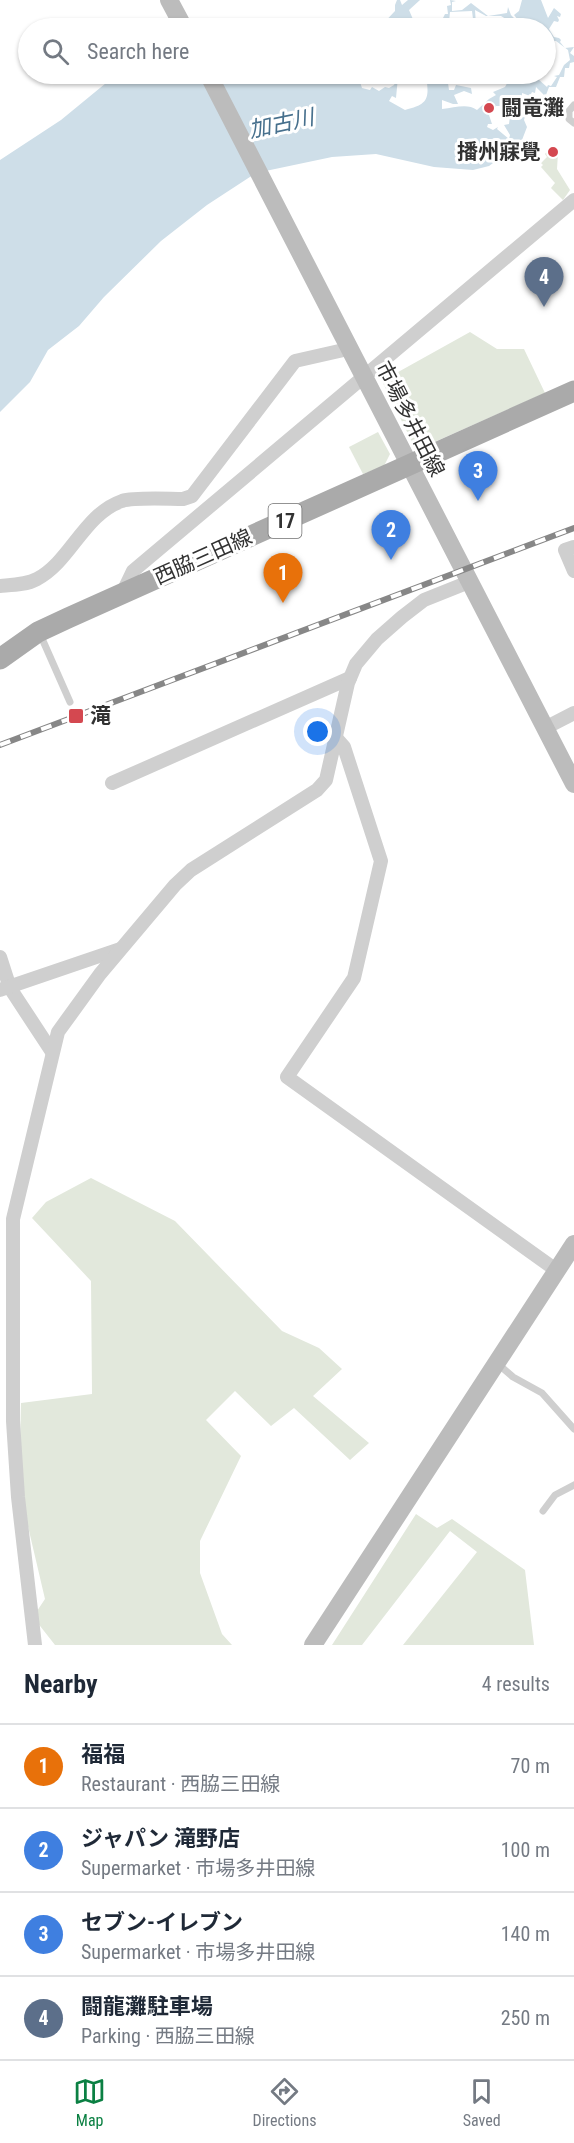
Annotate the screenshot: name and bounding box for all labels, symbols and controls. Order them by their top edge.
search box [18,18,556,84]
icon: search [39,35,72,68]
text: Search here [87,39,189,64]
place label: 闘竜灘 [501,96,564,120]
marker: 闘竜灘 [482,101,496,115]
water label: 加古川 [246,104,318,143]
place label: 播州寐覺 [457,140,541,164]
marker: 播州寐覺 [546,145,560,159]
pin: 4 [524,258,564,307]
street label: 市場多井田線 [371,357,449,481]
pin: 3 [458,452,498,501]
road number: 17 [268,504,302,538]
pin: 2 [372,510,410,560]
street label: 西脇三田線 [150,525,256,589]
pin: 1 [264,554,302,603]
place label: 滝 [90,704,111,728]
marker: 滝 [67,707,85,725]
your location [303,717,332,746]
text: Nearby [24,1669,98,1699]
text: 4 results [482,1672,550,1696]
text: 福福 [81,1742,125,1767]
text: 1 [38,1754,49,1778]
text: 70 m [511,1754,550,1778]
text: Restaurant · 西脇三田線 [81,1772,280,1796]
text: ジャパン 滝野店 [81,1826,240,1851]
text: 2 [38,1838,49,1862]
text: 100 m [501,1838,550,1862]
text: Supermarket · 市場多井田線 [81,1856,315,1880]
text: セブン-イレブン [81,1910,243,1935]
text: 3 [38,1922,49,1946]
text: 140 m [501,1922,550,1946]
text: Supermarket · 市場多井田線 [81,1940,315,1964]
text: 闘龍灘駐車場 [81,1994,213,2019]
text: 4 [38,2006,49,2030]
text: 250 m [501,2006,550,2030]
text: Parking · 西脇三田線 [81,2024,255,2048]
tab: Map [73,2075,106,2130]
tab: Directions [253,2075,316,2130]
tab: Saved [463,2075,501,2130]

